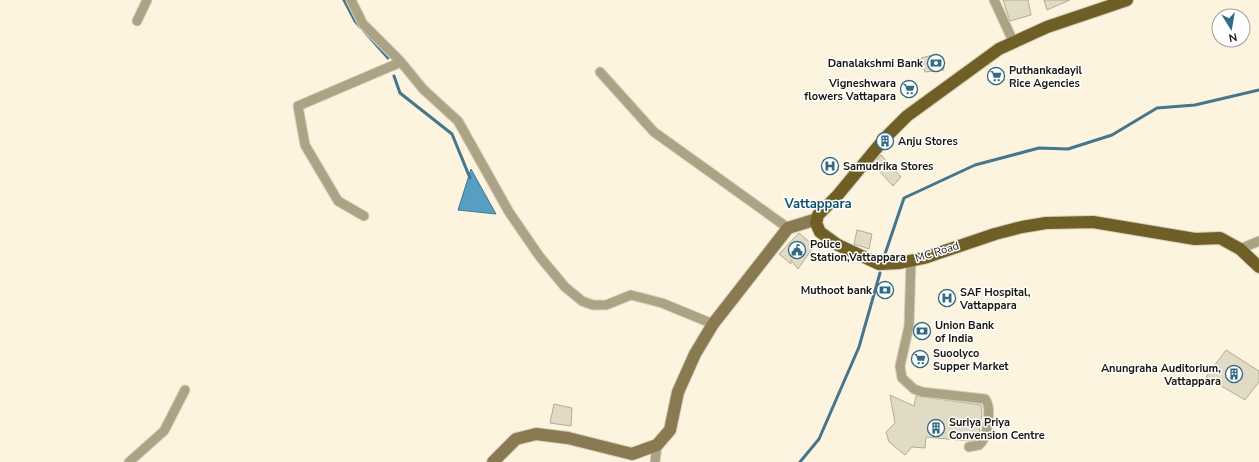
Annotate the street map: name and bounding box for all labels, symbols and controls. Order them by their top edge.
north arrow [1211,8,1251,48]
text: N [1227,29,1238,45]
bank icon: Danalakshmi Bank [926,53,946,73]
place label: Danalakshmi Bank [828,56,924,71]
place label: Puthankadayil Rice Agencies [1009,63,1083,91]
supermarket icon: Puthankadayil Rice Agencies [986,66,1006,86]
place label: Vigneshwara flowers Vattapara [804,76,896,104]
supermarket icon: Vigneshwara flowers Vattapara [899,79,919,99]
building icon: Anju Stores [875,131,895,151]
place label: Anju Stores [898,134,958,149]
hospital icon: Samudrika Stores [820,156,840,176]
place label: Samudrika Stores [843,159,933,174]
district label: Vattappara [783,195,852,213]
place label: Police Station,Vattappara [810,237,906,265]
street label: MC Road [913,238,961,266]
public building icon: Police Station,Vattappara [787,240,807,260]
bank icon: Muthoot bank [875,280,895,300]
place label: Muthoot bank [801,283,873,298]
place label: SAF Hospital, Vattappara [959,285,1031,313]
hospital icon: SAF Hospital, Vattappara [937,288,957,308]
place label: Union Bank of India [935,318,995,346]
bank icon: Union Bank of India [912,321,932,341]
place label: Suoolyco Supper Market [933,346,1009,374]
supermarket icon: Suoolyco Supper Market [910,349,930,369]
place label: Anungraha Auditorium, Vattappara [1101,361,1221,389]
building icon: Anungraha Auditorium, Vattappara [1224,364,1244,384]
place label: Suriya Priya Convension Centre [949,415,1045,443]
building icon: Suriya Priya Convension Centre [926,418,946,438]

